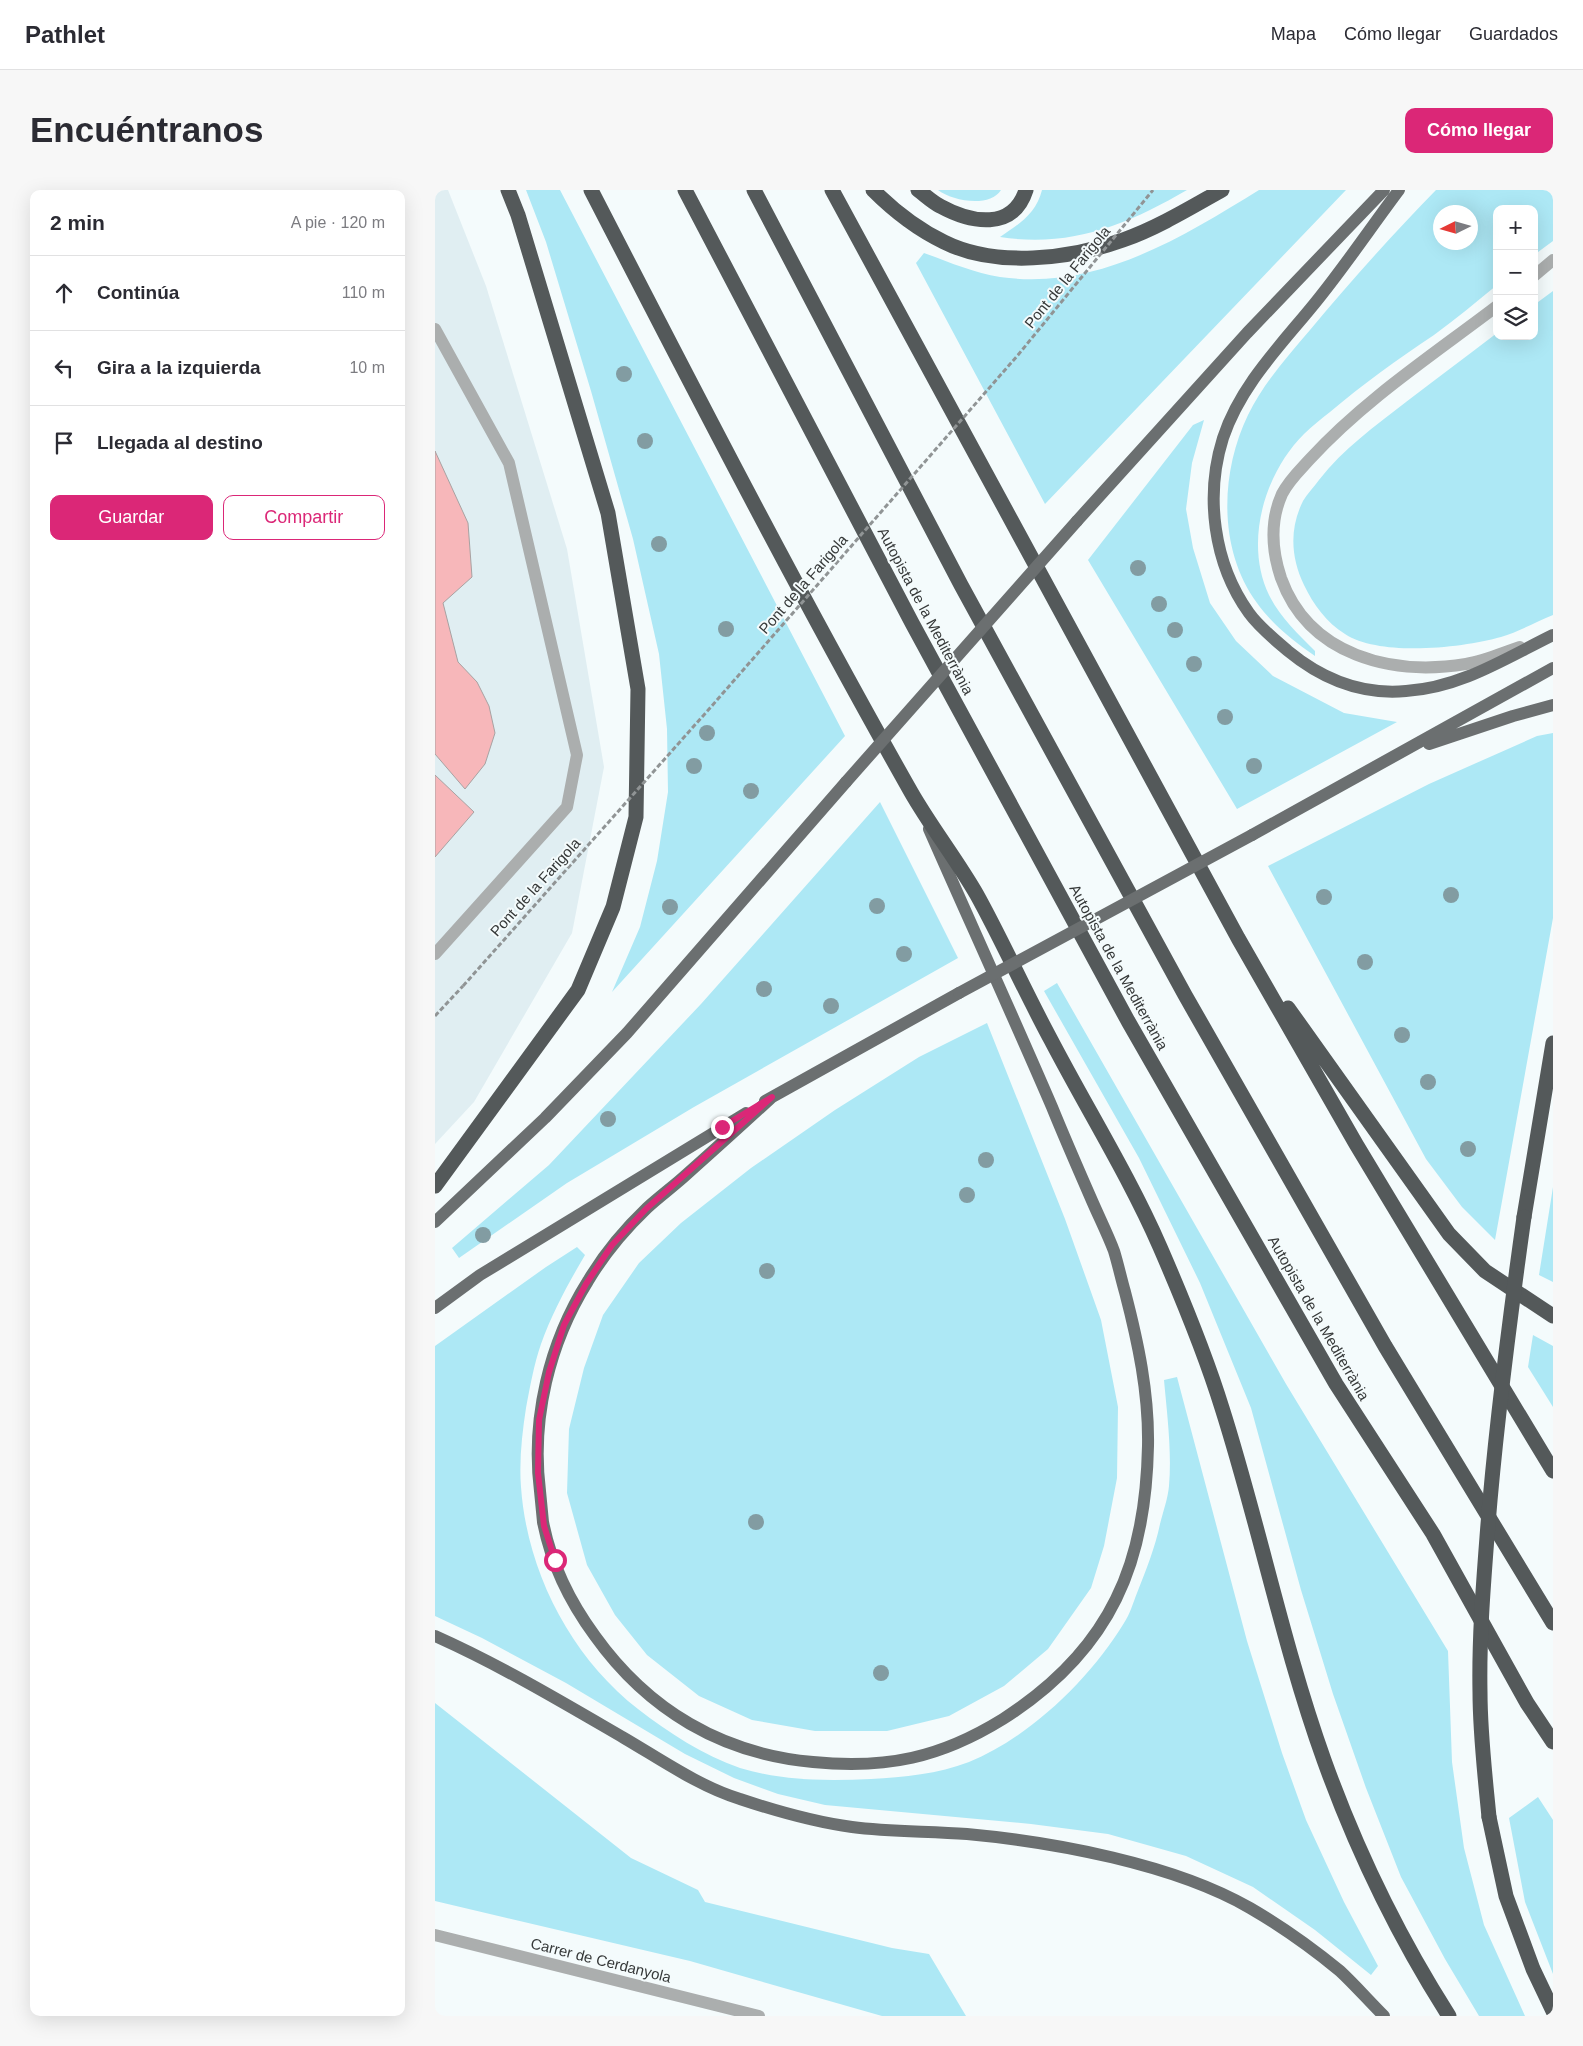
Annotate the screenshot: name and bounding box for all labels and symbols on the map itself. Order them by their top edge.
north arrow [1433,205,1478,250]
street label: Pont de la Farigola [1021,222,1114,331]
street label: Autopista de la Mediterrània [875,525,978,698]
street label: Pont de la Farigola [755,530,851,637]
street label: Pont de la Farigola [487,834,584,939]
street label: Autopista de la Mediterrània [1066,881,1172,1053]
route end [711,1116,734,1139]
street label: Autopista de la Mediterrània [1265,1233,1373,1404]
route start [544,1549,567,1572]
street label: Carrer de Cerdanyola [529,1934,674,1986]

